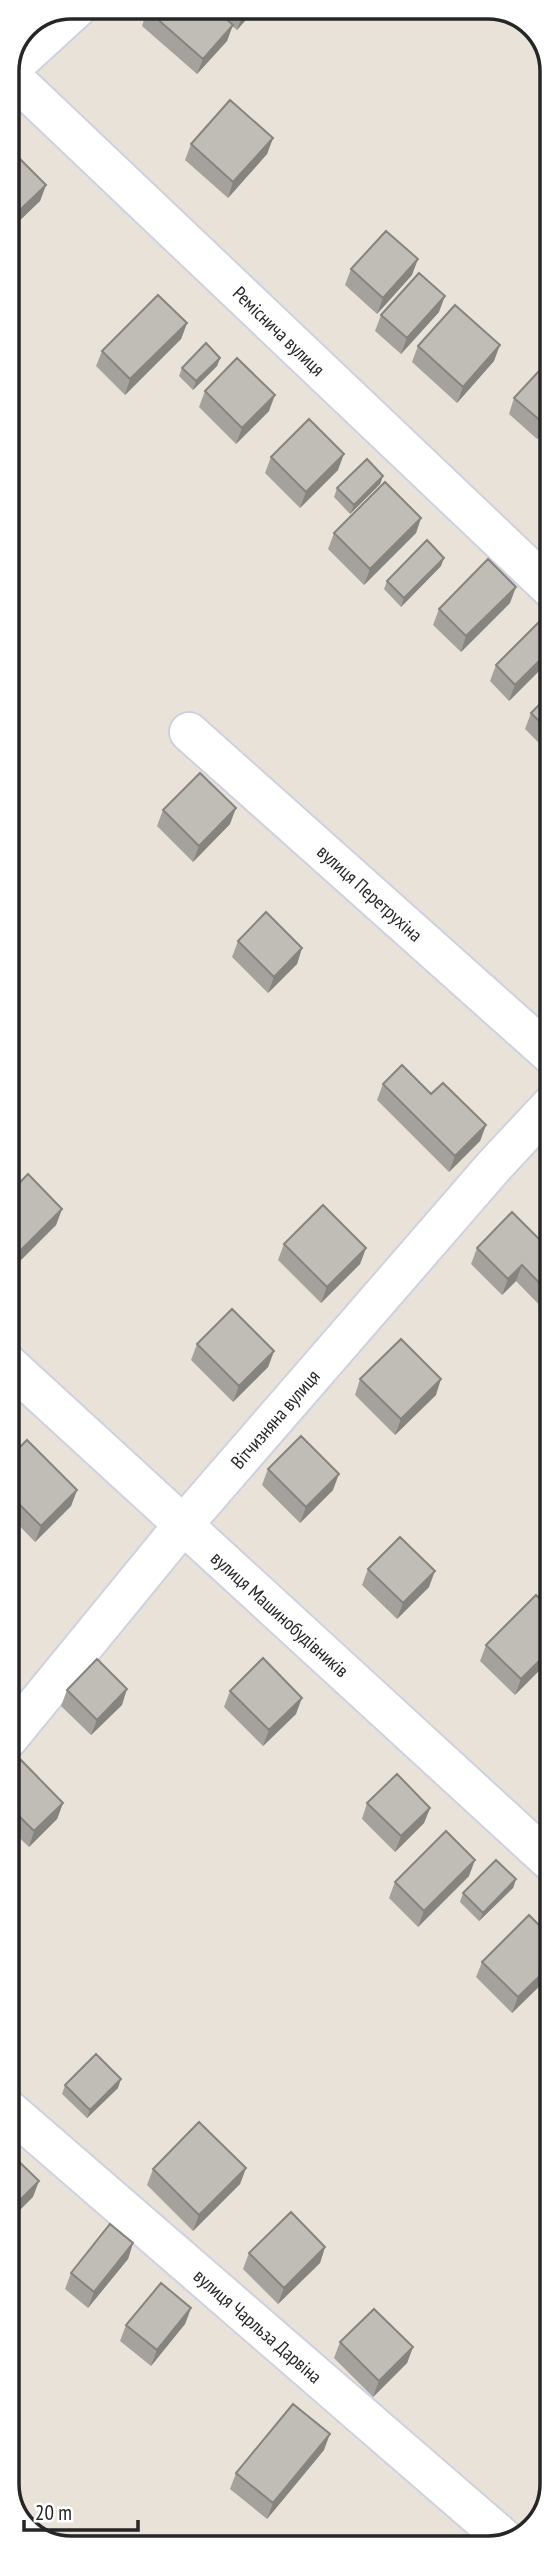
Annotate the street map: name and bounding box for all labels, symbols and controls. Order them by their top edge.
street label: Реміснича вулиця [228,281,330,381]
street label: вулиця Перетрухіна [312,839,428,947]
street label: Вітчизняна вулиця [225,1365,325,1473]
street label: вулиця Машинобудівників [206,1546,354,1682]
street label: вулиця Чарльза Дарвіна [189,2264,327,2388]
scale bar [24,2488,138,2532]
text: 20 m [35,2499,72,2526]

